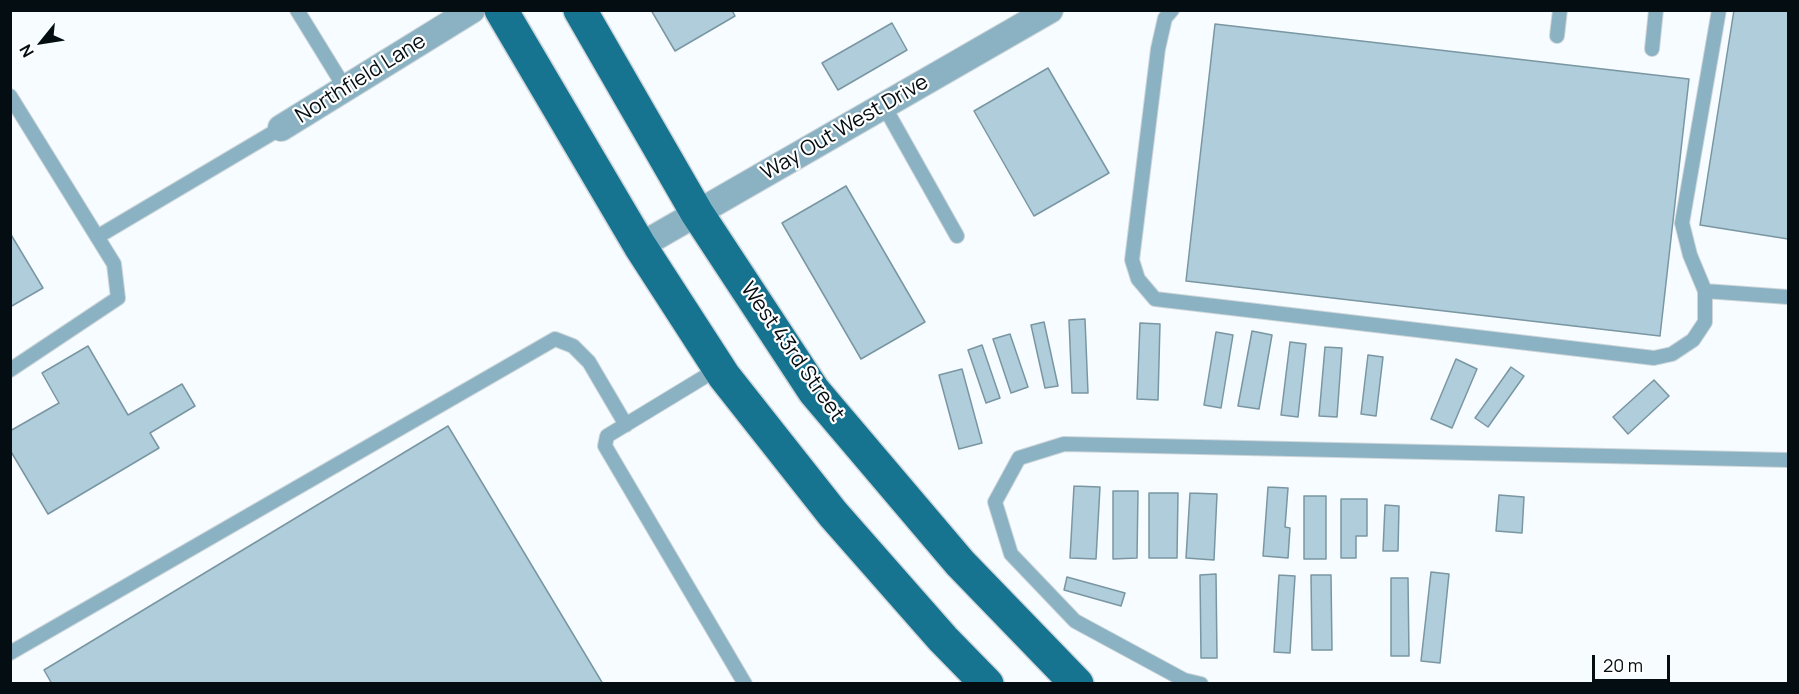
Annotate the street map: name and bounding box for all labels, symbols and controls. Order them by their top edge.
north arrow [12,12,72,72]
street label: Northfield Lane [291,29,431,129]
text: N [14,41,39,61]
street label: Way Out West Drive [757,70,933,186]
street label: West 43rd Street [735,278,849,426]
scale bar [1595,643,1673,681]
text: 20 m [1603,653,1643,677]

